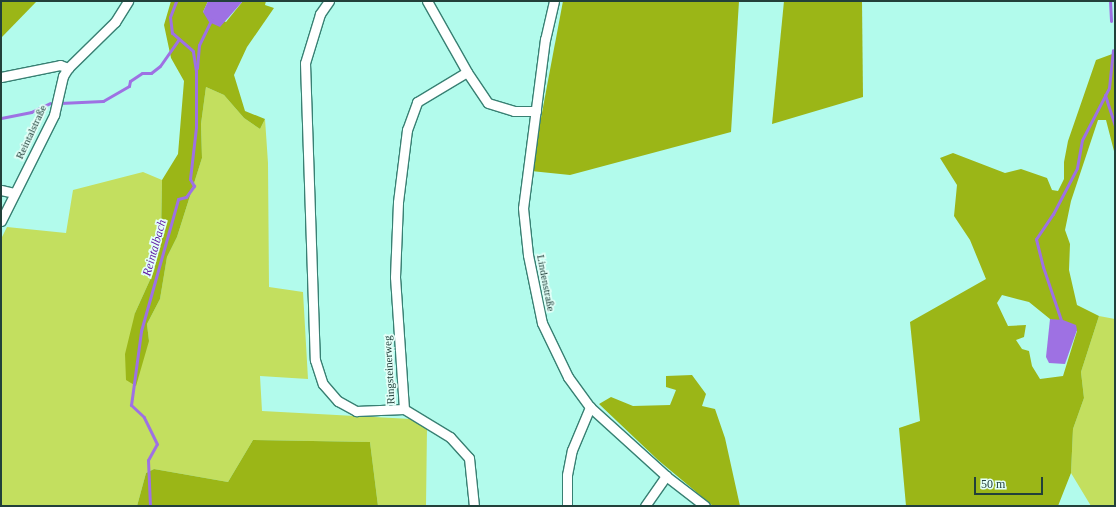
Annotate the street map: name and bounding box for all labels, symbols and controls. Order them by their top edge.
street label: Reintalstraße [13,103,49,161]
water label: Reintalbach [140,218,170,278]
street label: Lindenstraße [534,254,558,312]
street label: Ringsteinerweg [381,335,397,405]
scale bar [976,469,1045,495]
text: 50 m [981,477,1005,491]

